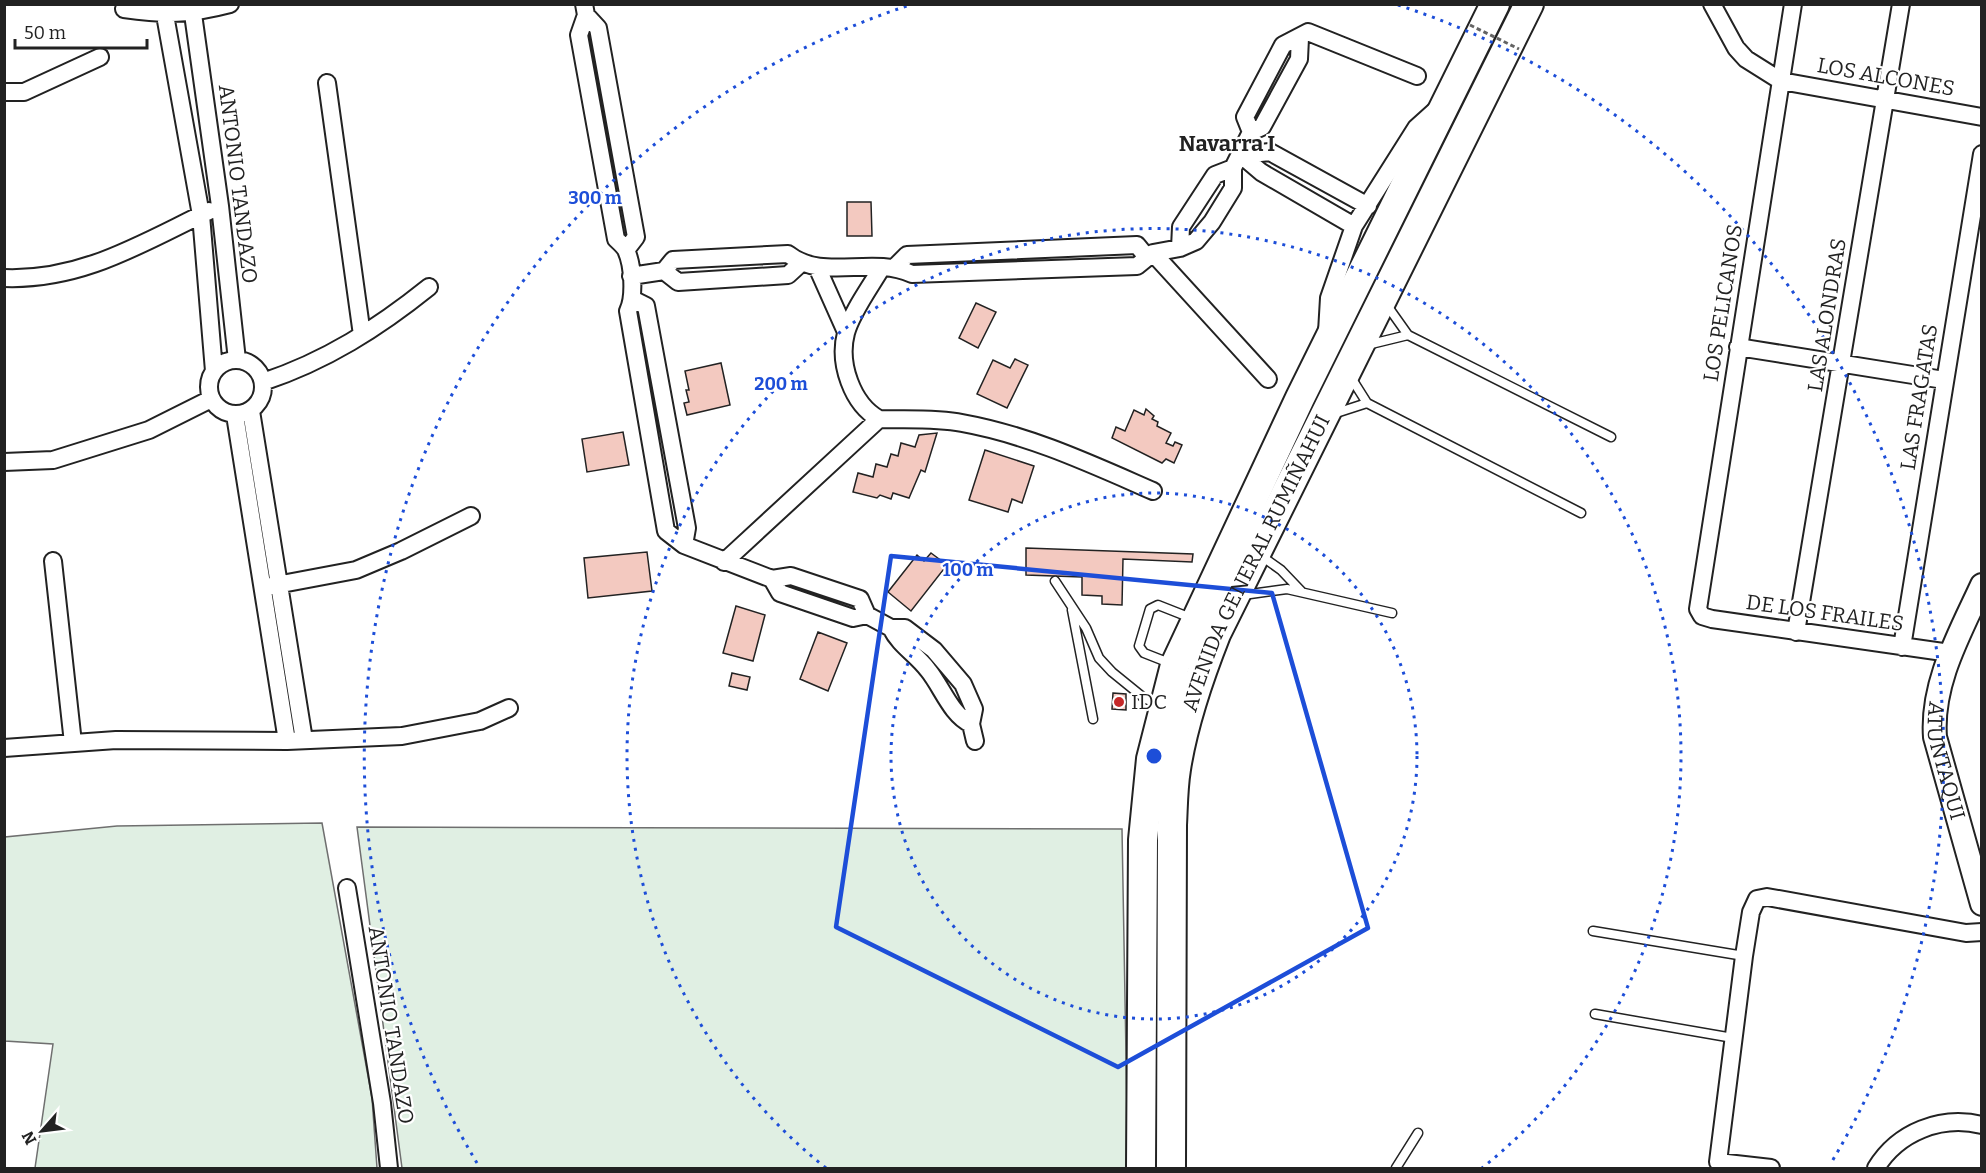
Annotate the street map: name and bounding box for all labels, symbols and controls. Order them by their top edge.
scale bar [15,12,147,50]
text: 50 m [24,22,66,44]
street label: LOS ALCONES [1815,52,1957,102]
street label: ANTONIO TANDAZO [213,83,263,285]
district label: Navarra I [1179,130,1275,157]
text: 300 m [568,187,622,209]
street label: LOS PELICANOS [1698,223,1748,383]
street label: LAS ALONDRAS [1802,236,1852,394]
street label: LAS FRAGATAS [1895,322,1943,472]
text: 200 m [754,373,808,395]
street label: AVENIDA GENERAL RUMIÑAHUI [1177,411,1336,715]
text: 100 m [942,559,994,581]
street label: DE LOS FRAILES [1744,589,1906,637]
place label: IDC [1131,689,1167,715]
marker: IDC [1112,695,1126,709]
street label: ATUNTAQUI [1921,700,1971,823]
centre of rings [1144,746,1164,766]
street label: ANTONIO TANDAZO [363,924,419,1126]
north arrow [12,1101,72,1161]
text: N [18,1128,40,1148]

